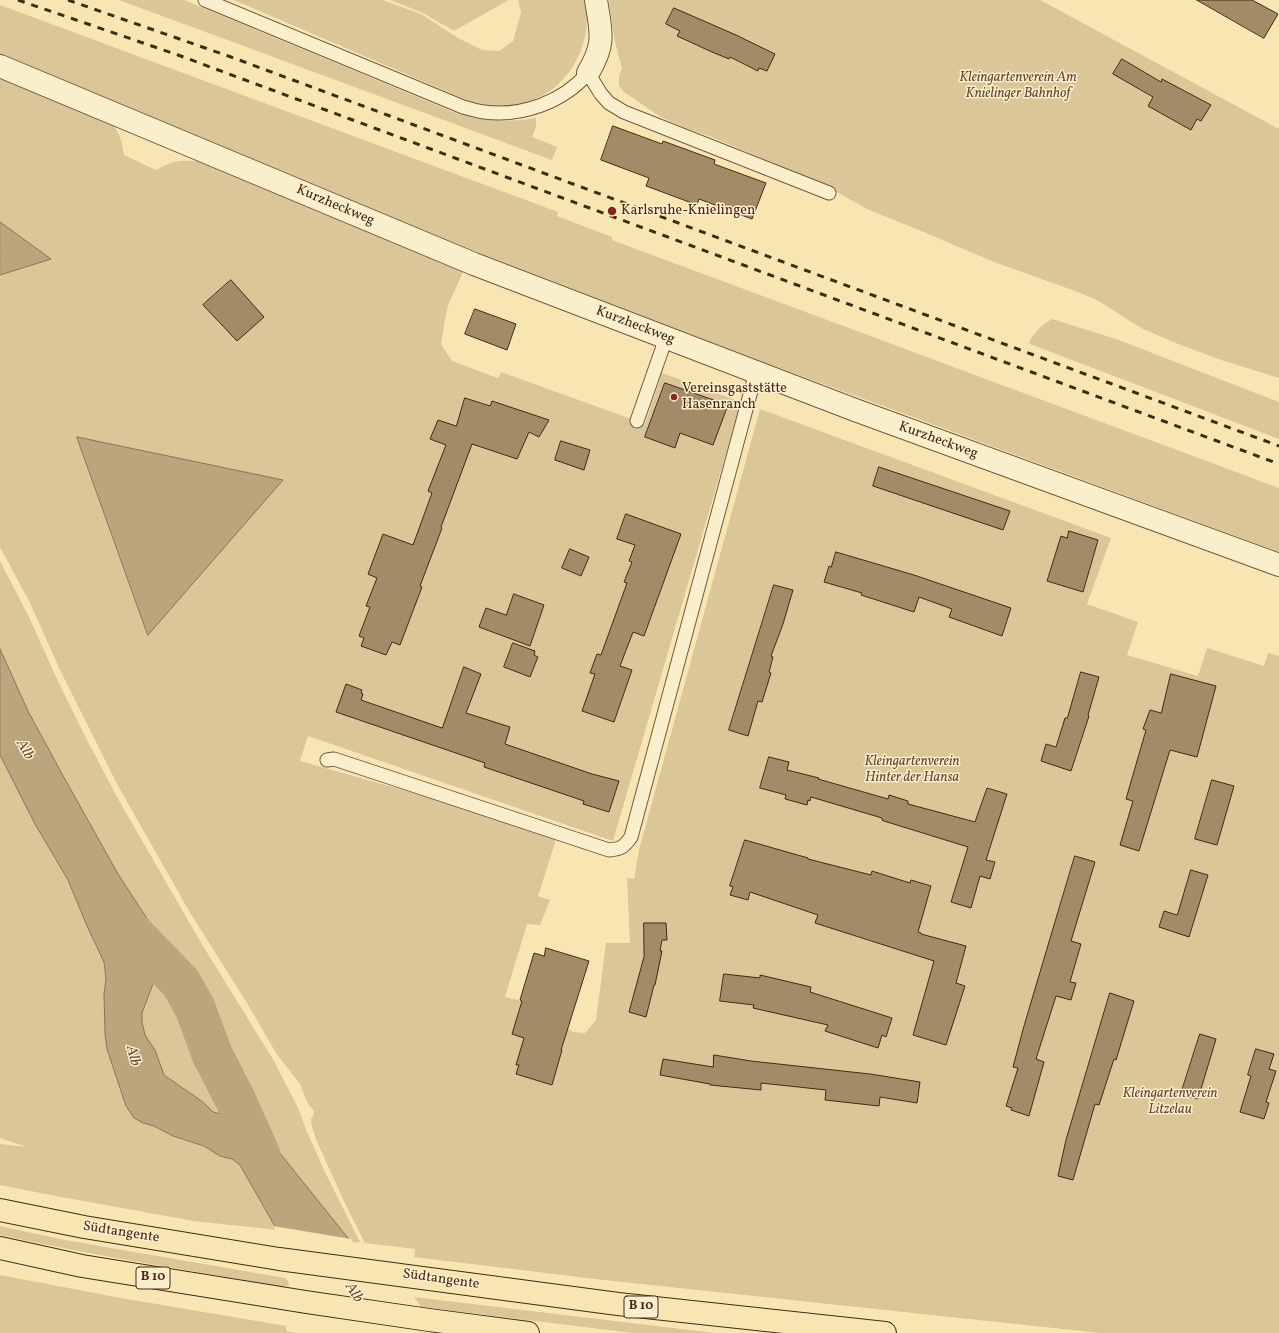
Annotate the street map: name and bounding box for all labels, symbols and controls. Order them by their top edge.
park label: Kleingartenverein Am Knielinger Bahnhof [959,70,1077,102]
street label: Kurzheckweg [293,182,377,230]
place label: Karlsruhe-Knielingen [621,203,755,219]
marker: Karlsruhe-Knielingen [606,205,618,217]
street label: Kurzheckweg [593,303,677,349]
place label: Vereinsgaststätte Hasenranch [682,381,787,414]
marker: Vereinsgaststätte Hasenranch [669,392,679,402]
street label: Kurzheckweg [896,419,980,463]
water label: Alb [11,737,37,763]
park label: Kleingartenverein Hinter der Hansa [864,754,960,786]
water label: Alb [121,1044,143,1068]
park label: Kleingartenverein Litzelau [1122,1086,1218,1118]
street label: Südtangente [82,1219,160,1247]
street label: Südtangente [402,1266,480,1294]
road number: B 10 [136,1267,170,1289]
water label: Alb [340,1280,366,1306]
road number: B 10 [624,1296,658,1318]

